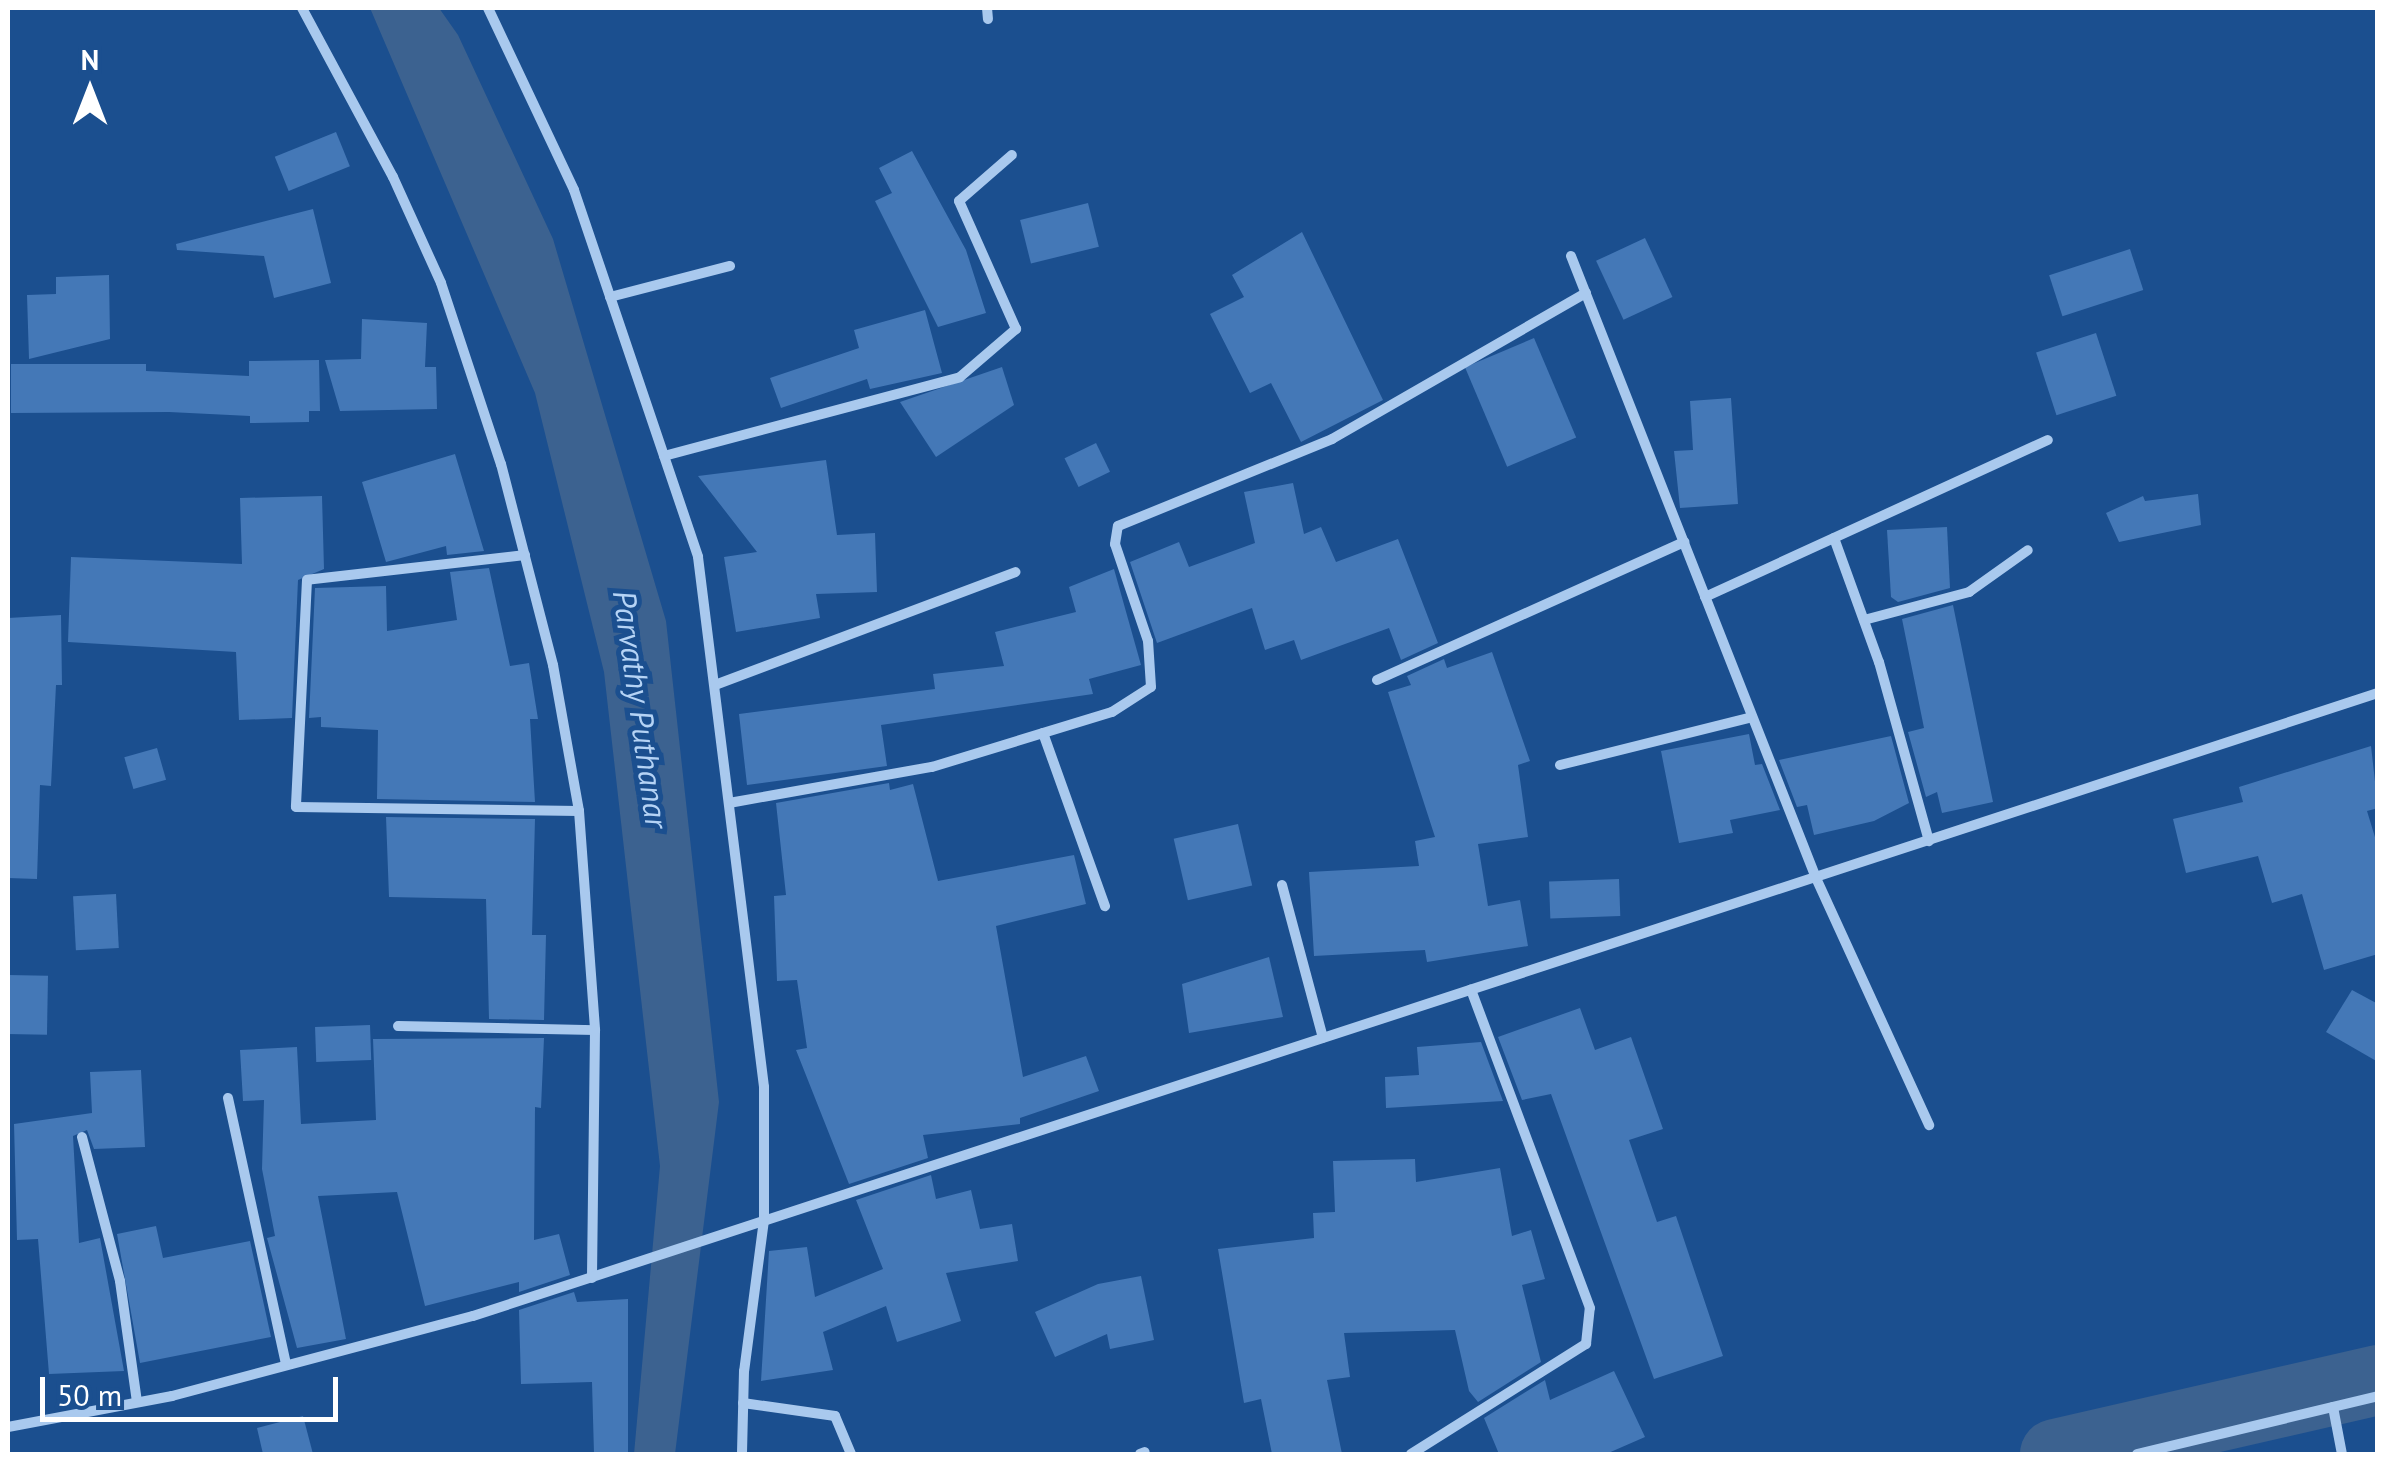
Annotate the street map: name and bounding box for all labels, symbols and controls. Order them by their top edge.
north arrow [40,40,140,140]
text: N [81,41,99,78]
water label: Parvathy Puthanar [605,587,677,831]
scale bar [45,1357,342,1419]
text: 50 m [57,1375,122,1414]

